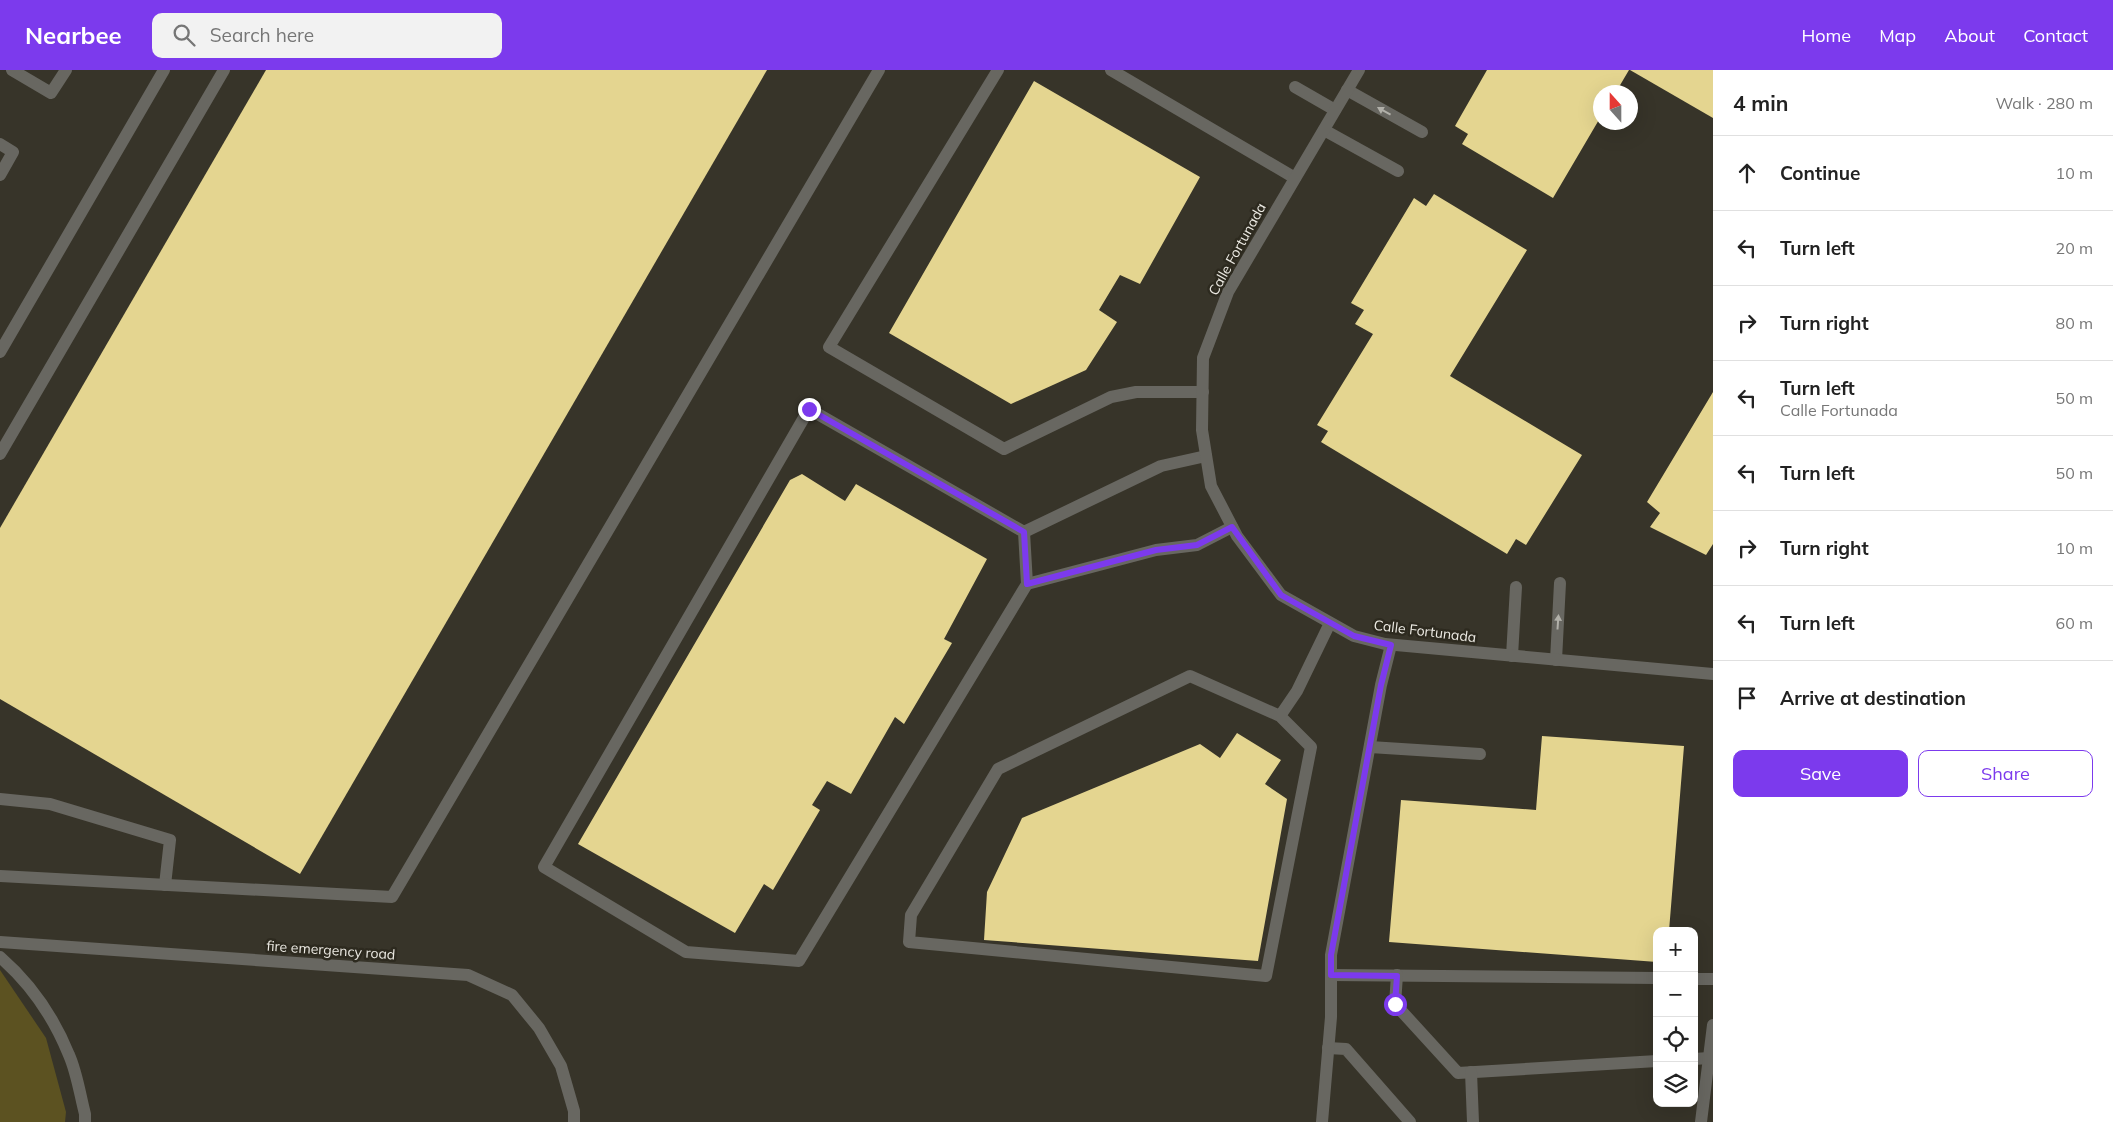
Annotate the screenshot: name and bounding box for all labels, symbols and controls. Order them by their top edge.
search box [152,13,502,58]
text: Nearbee [25,20,122,50]
icon: search [170,21,198,49]
text: Search here [210,23,314,47]
text: Home [1801,24,1851,47]
text: Map [1879,24,1916,47]
text: About [1944,24,1995,47]
text: Contact [2023,24,2088,47]
north arrow [1593,85,1638,130]
text: 4 min [1733,90,1788,116]
text: Walk · 280 m [1995,93,2093,113]
one-way arrow [1377,107,1392,115]
icon: ahead [1733,159,1761,187]
text: Continue [1780,161,1860,185]
text: 10 m [2056,163,2093,183]
street label: Calle Fortunada [1204,200,1270,298]
icon: left [1733,234,1761,262]
text: Turn left [1780,236,1855,260]
text: 20 m [2056,238,2093,258]
icon: right [1733,309,1761,337]
text: Turn right [1780,311,1869,335]
text: 80 m [2056,313,2093,333]
text: Turn left [1780,376,1855,400]
icon: left [1733,384,1761,412]
text: 50 m [2056,388,2093,408]
route end [798,398,821,421]
text: Calle Fortunada [1780,400,1898,420]
icon: left [1733,459,1761,487]
text: Turn left [1780,461,1855,485]
text: 50 m [2056,463,2093,483]
icon: right [1733,534,1761,562]
text: Turn right [1780,536,1869,560]
text: 10 m [2056,538,2093,558]
icon: left [1733,609,1761,637]
text: Turn left [1780,611,1855,635]
one-way arrow [1555,613,1563,629]
text: 60 m [2056,613,2093,633]
street label: Calle Fortunada [1373,616,1477,646]
icon: arrive [1733,684,1761,712]
text: Arrive at destination [1780,686,1966,710]
button: Save [1733,750,1908,797]
button: Share [1918,750,2093,797]
map controls [1653,927,1698,1107]
button: + [1653,927,1698,972]
street label: fire emergency road [266,937,396,963]
button: − [1653,972,1698,1017]
route start [1384,993,1407,1016]
button: locate [1653,1017,1698,1062]
button: layers [1653,1062,1698,1107]

